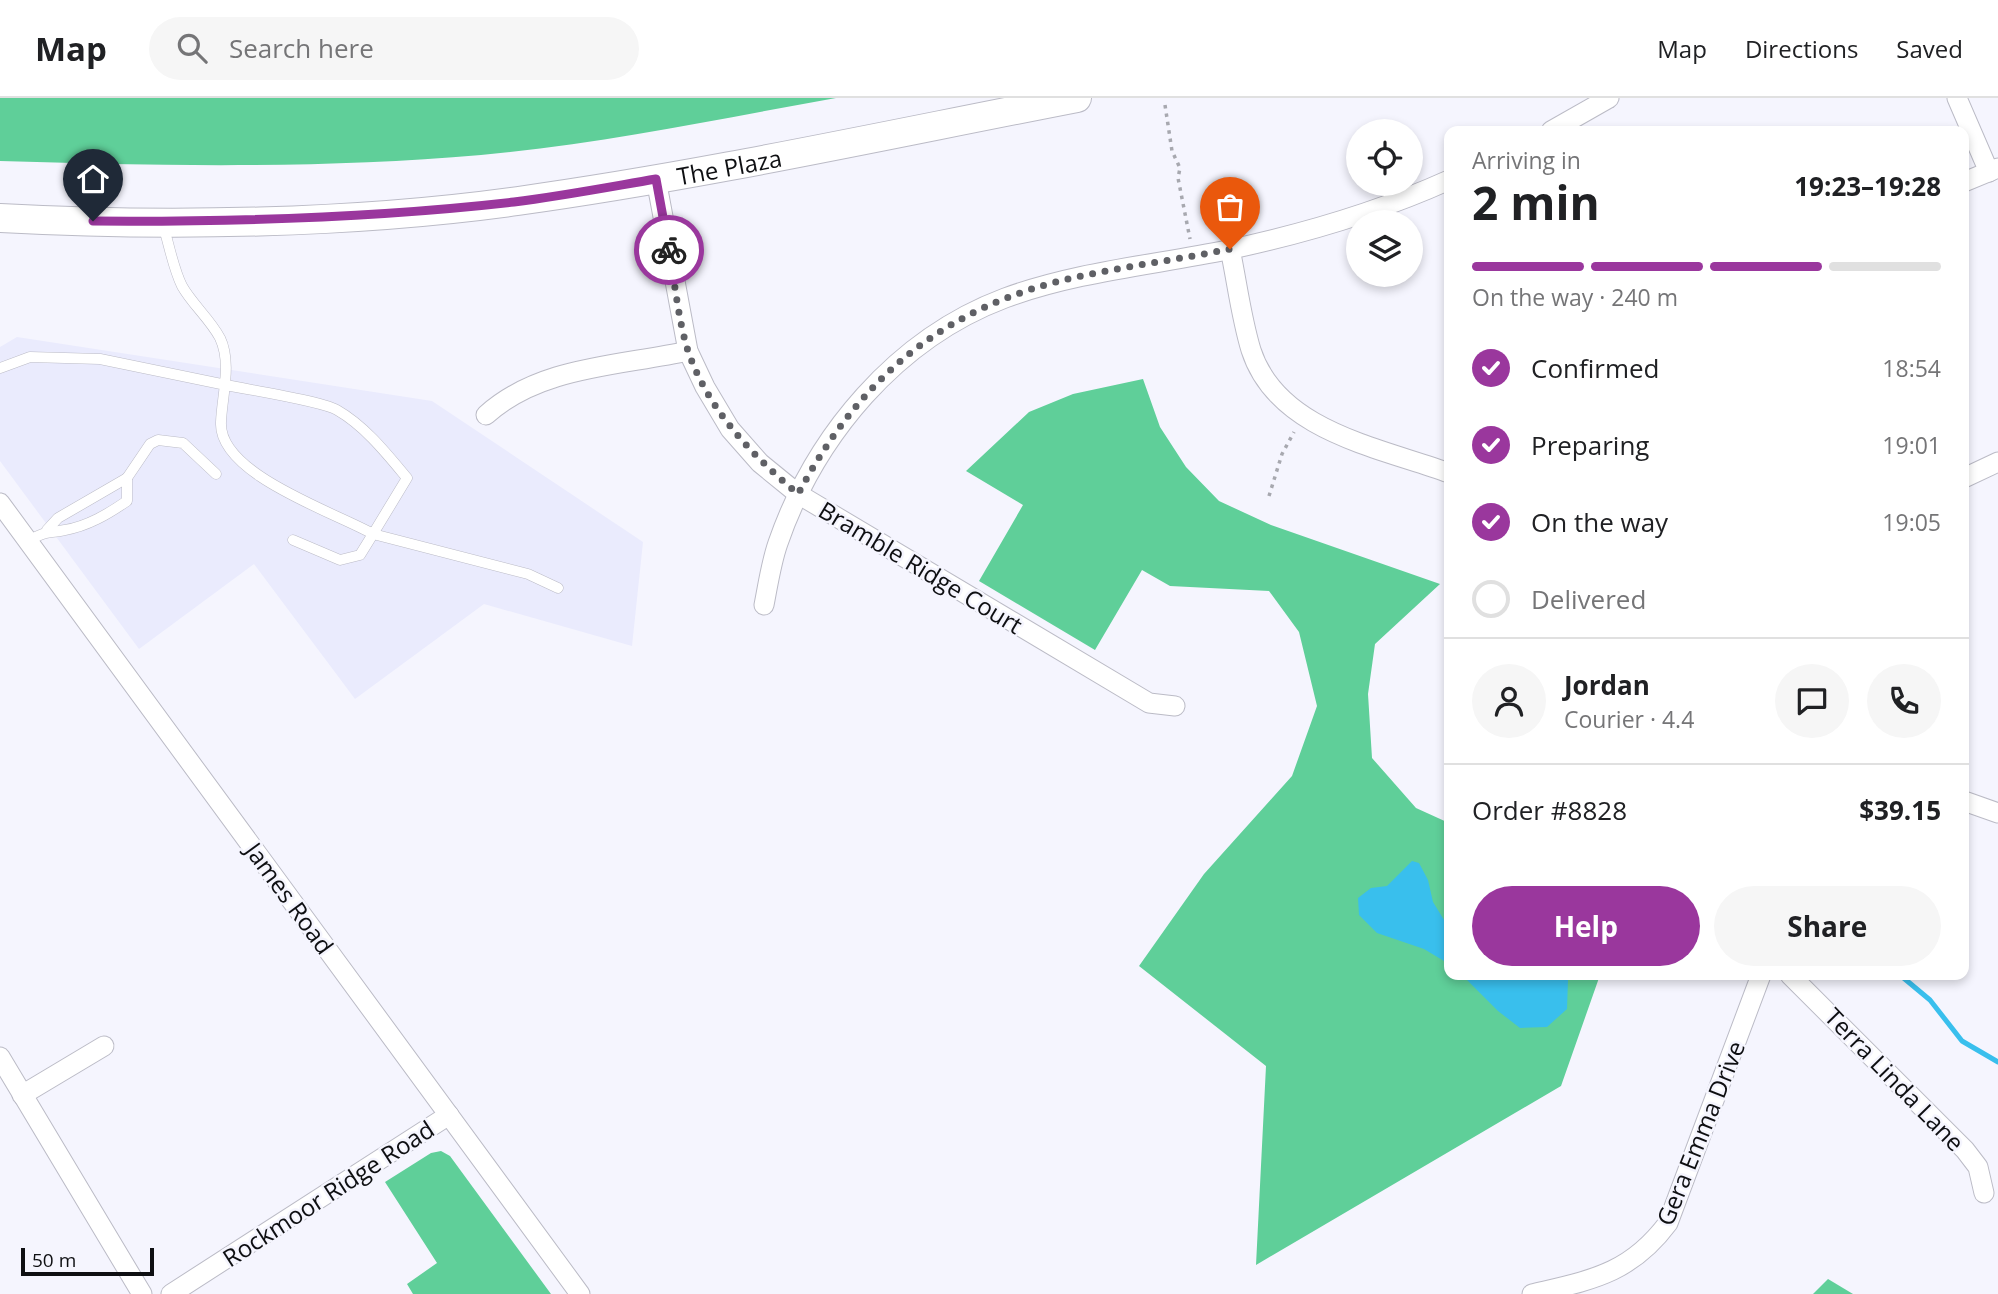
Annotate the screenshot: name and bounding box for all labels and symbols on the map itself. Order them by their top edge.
street label: The Plaza [674,140,784,192]
pin [63,149,123,221]
pin [1200,177,1260,249]
courier [634,215,704,285]
street label: Bramble Ridge Court [813,493,1029,641]
street label: James Road [237,834,342,960]
street label: Terra Linda Lane [1818,1000,1972,1158]
street label: Gera Emma Drive [1648,1036,1752,1230]
street label: Rockmoor Ridge Road [216,1112,440,1274]
scale bar [21,1245,154,1277]

